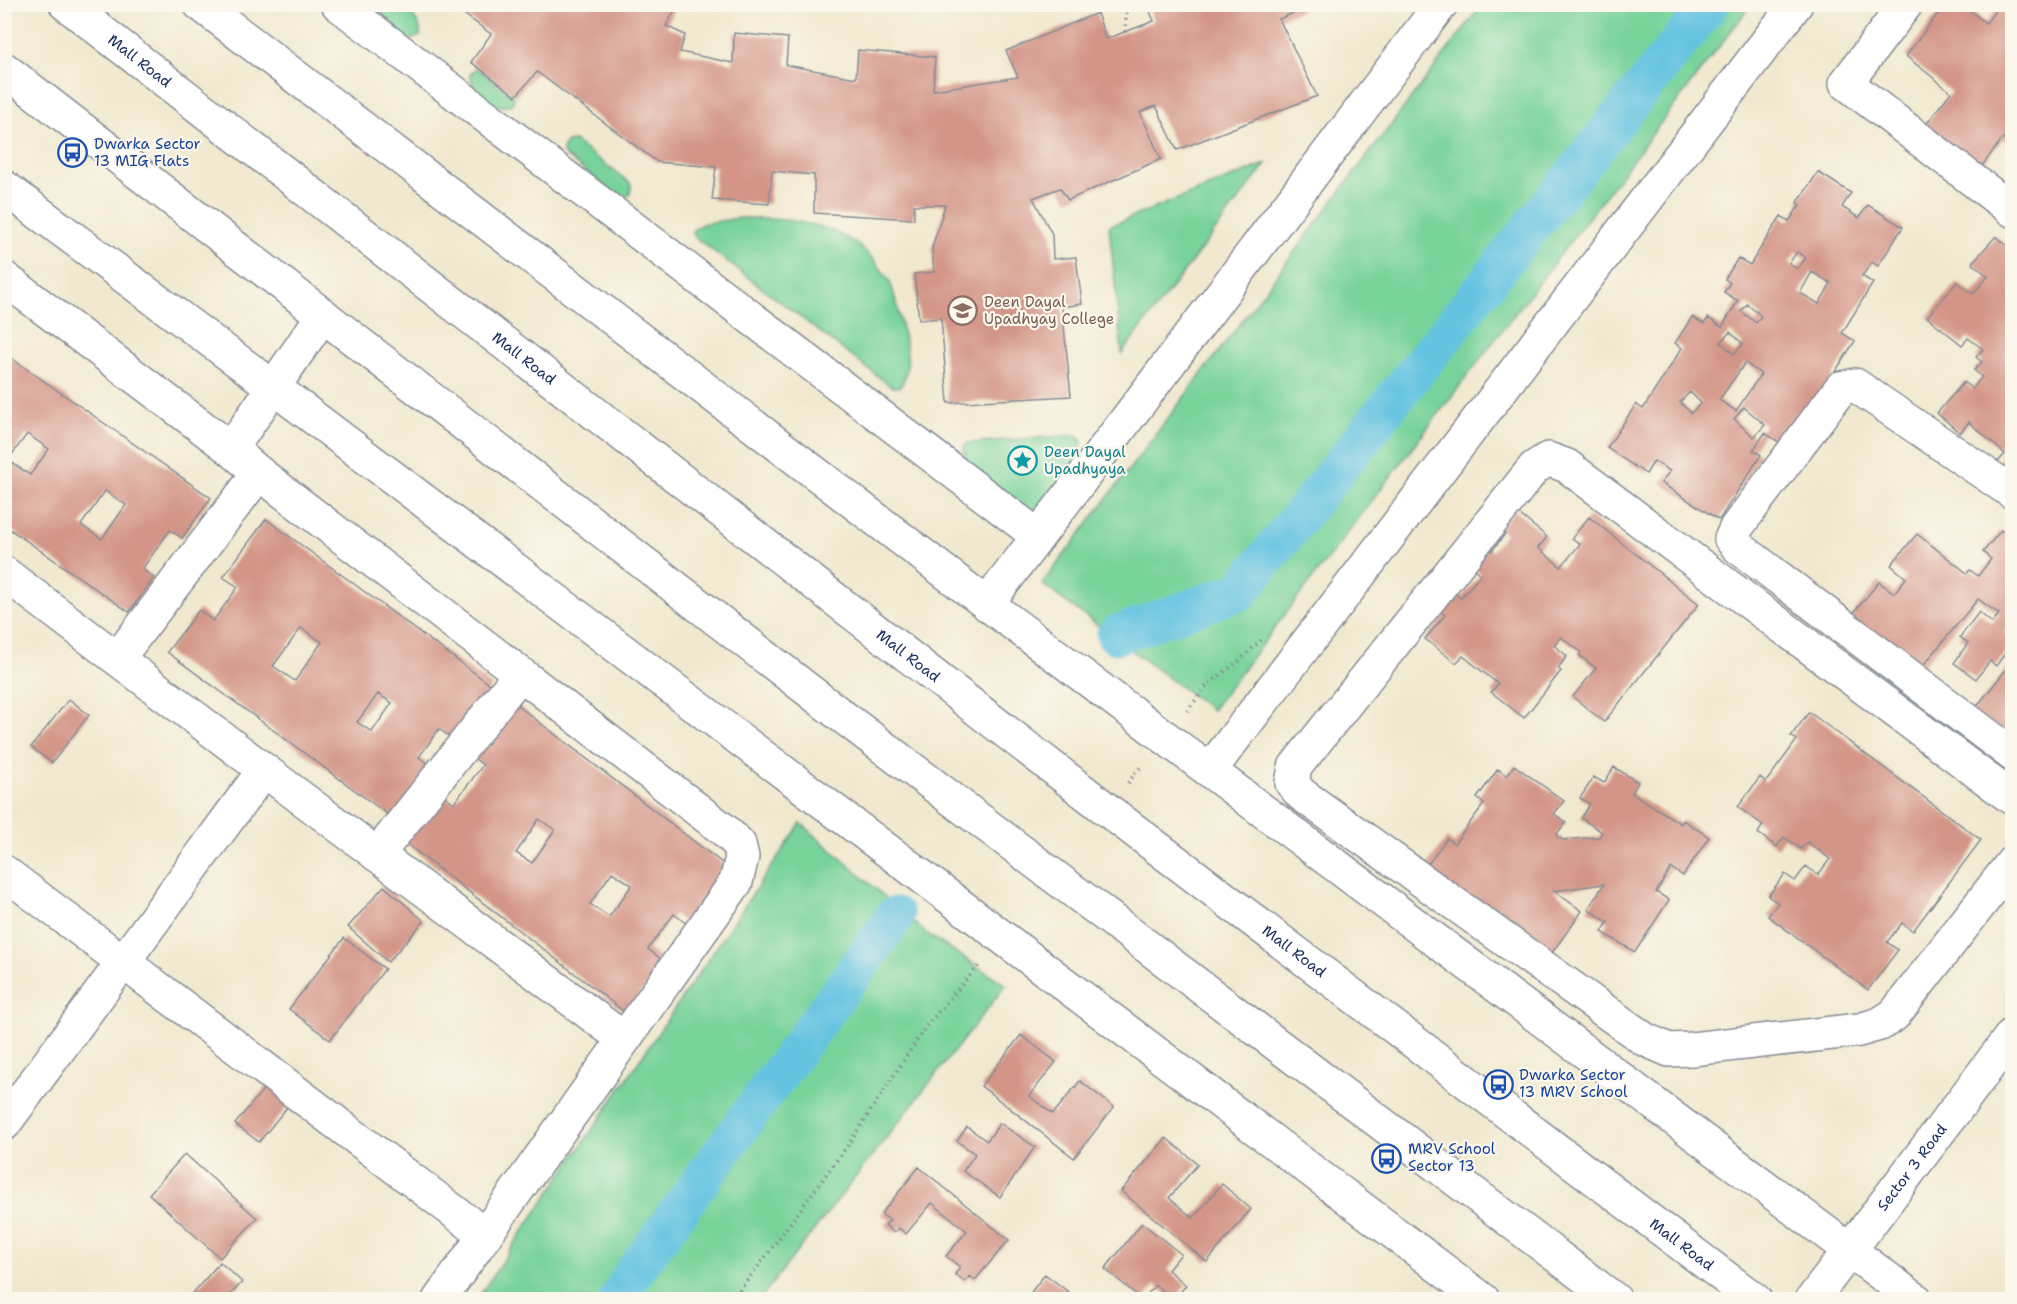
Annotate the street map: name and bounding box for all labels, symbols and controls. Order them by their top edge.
street label: Mall Road [104,30,176,92]
place label: Dwarka Sector 13 MIG Flats [94,134,201,171]
bus stop icon: Dwarka Sector 13 MIG Flats [57,137,89,169]
place label: Deen Dayal Upadhyay College [984,292,1114,329]
school or university icon: Deen Dayal Upadhyay College [947,295,979,327]
street label: Mall Road [488,327,560,390]
place label: Deen Dayal Upadhyaya [1044,442,1126,479]
place icon: Deen Dayal Upadhyaya [1007,445,1039,477]
street label: Mall Road [872,625,945,687]
street label: Mall Road [1258,921,1331,982]
place label: Dwarka Sector 13 MRV School [1519,1065,1628,1102]
bus stop icon: Dwarka Sector 13 MRV School [1482,1068,1514,1100]
street label: Sector 3 Road [1873,1119,1952,1215]
place label: MRV School Sector 13 [1408,1139,1496,1176]
bus stop icon: MRV School Sector 13 [1371,1142,1403,1174]
street label: Mall Road [1646,1214,1718,1276]

